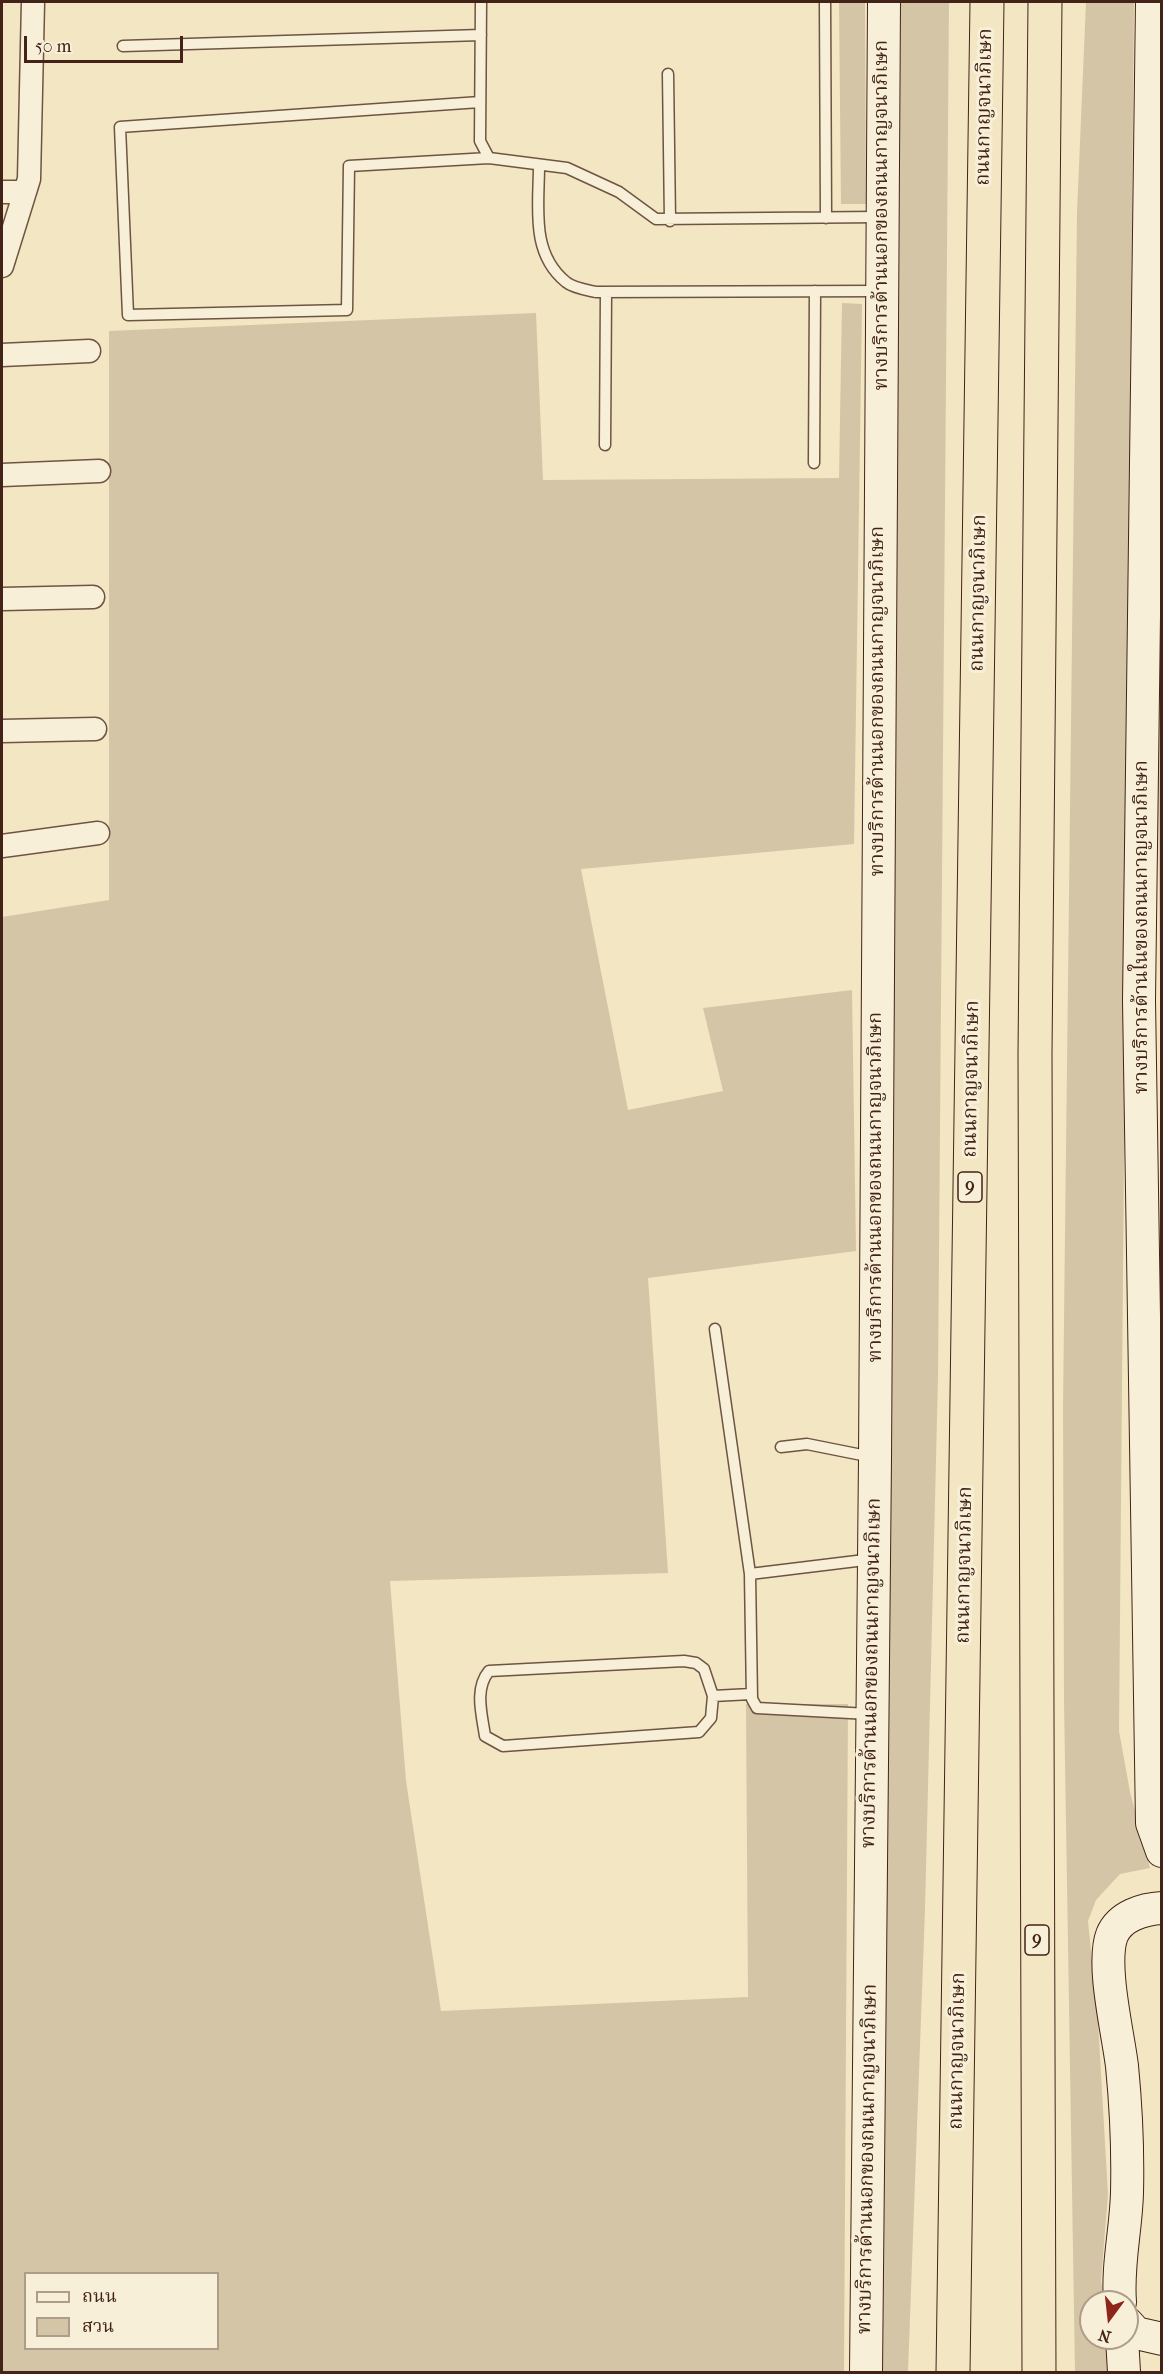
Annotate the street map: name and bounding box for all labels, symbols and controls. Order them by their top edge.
scale bar [27,24,186,62]
street label: ถนนกาญจนาภิเษก [972,28,998,186]
text: 50 m [35,36,71,57]
street label: ทางบริการด้านนอกของถนนกาญจนาภิเษก [870,40,894,390]
street label: ถนนกาญจนาภิเษก [966,514,992,672]
street label: ทางบริการด้านนอกของถนนกาญจนาภิเษก [866,526,890,876]
street label: ทางบริการด้านในของถนนกาญจนาภิเษก [1130,760,1154,1094]
street label: ถนนกาญจนาภิเษก [959,1000,985,1158]
street label: ทางบริการด้านนอกของถนนกาญจนาภิเษก [864,1012,888,1362]
road number: 9 [958,1172,982,1202]
street label: ถนนกาญจนาภิเษก [952,1486,978,1644]
street label: ทางบริการด้านนอกของถนนกาญจนาภิเษก [857,1498,887,1848]
road number: 9 [1025,1925,1049,1955]
street label: ถนนกาญจนาภิเษก [945,1972,971,2130]
street label: ทางบริการด้านนอกของถนนกาญจนาภิเษก [853,1984,883,2334]
legend [24,2272,219,2350]
text: ถนน [82,2286,117,2307]
north arrow [1079,2290,1139,2350]
text: สวน [82,2316,114,2337]
text: N [1096,2325,1113,2347]

